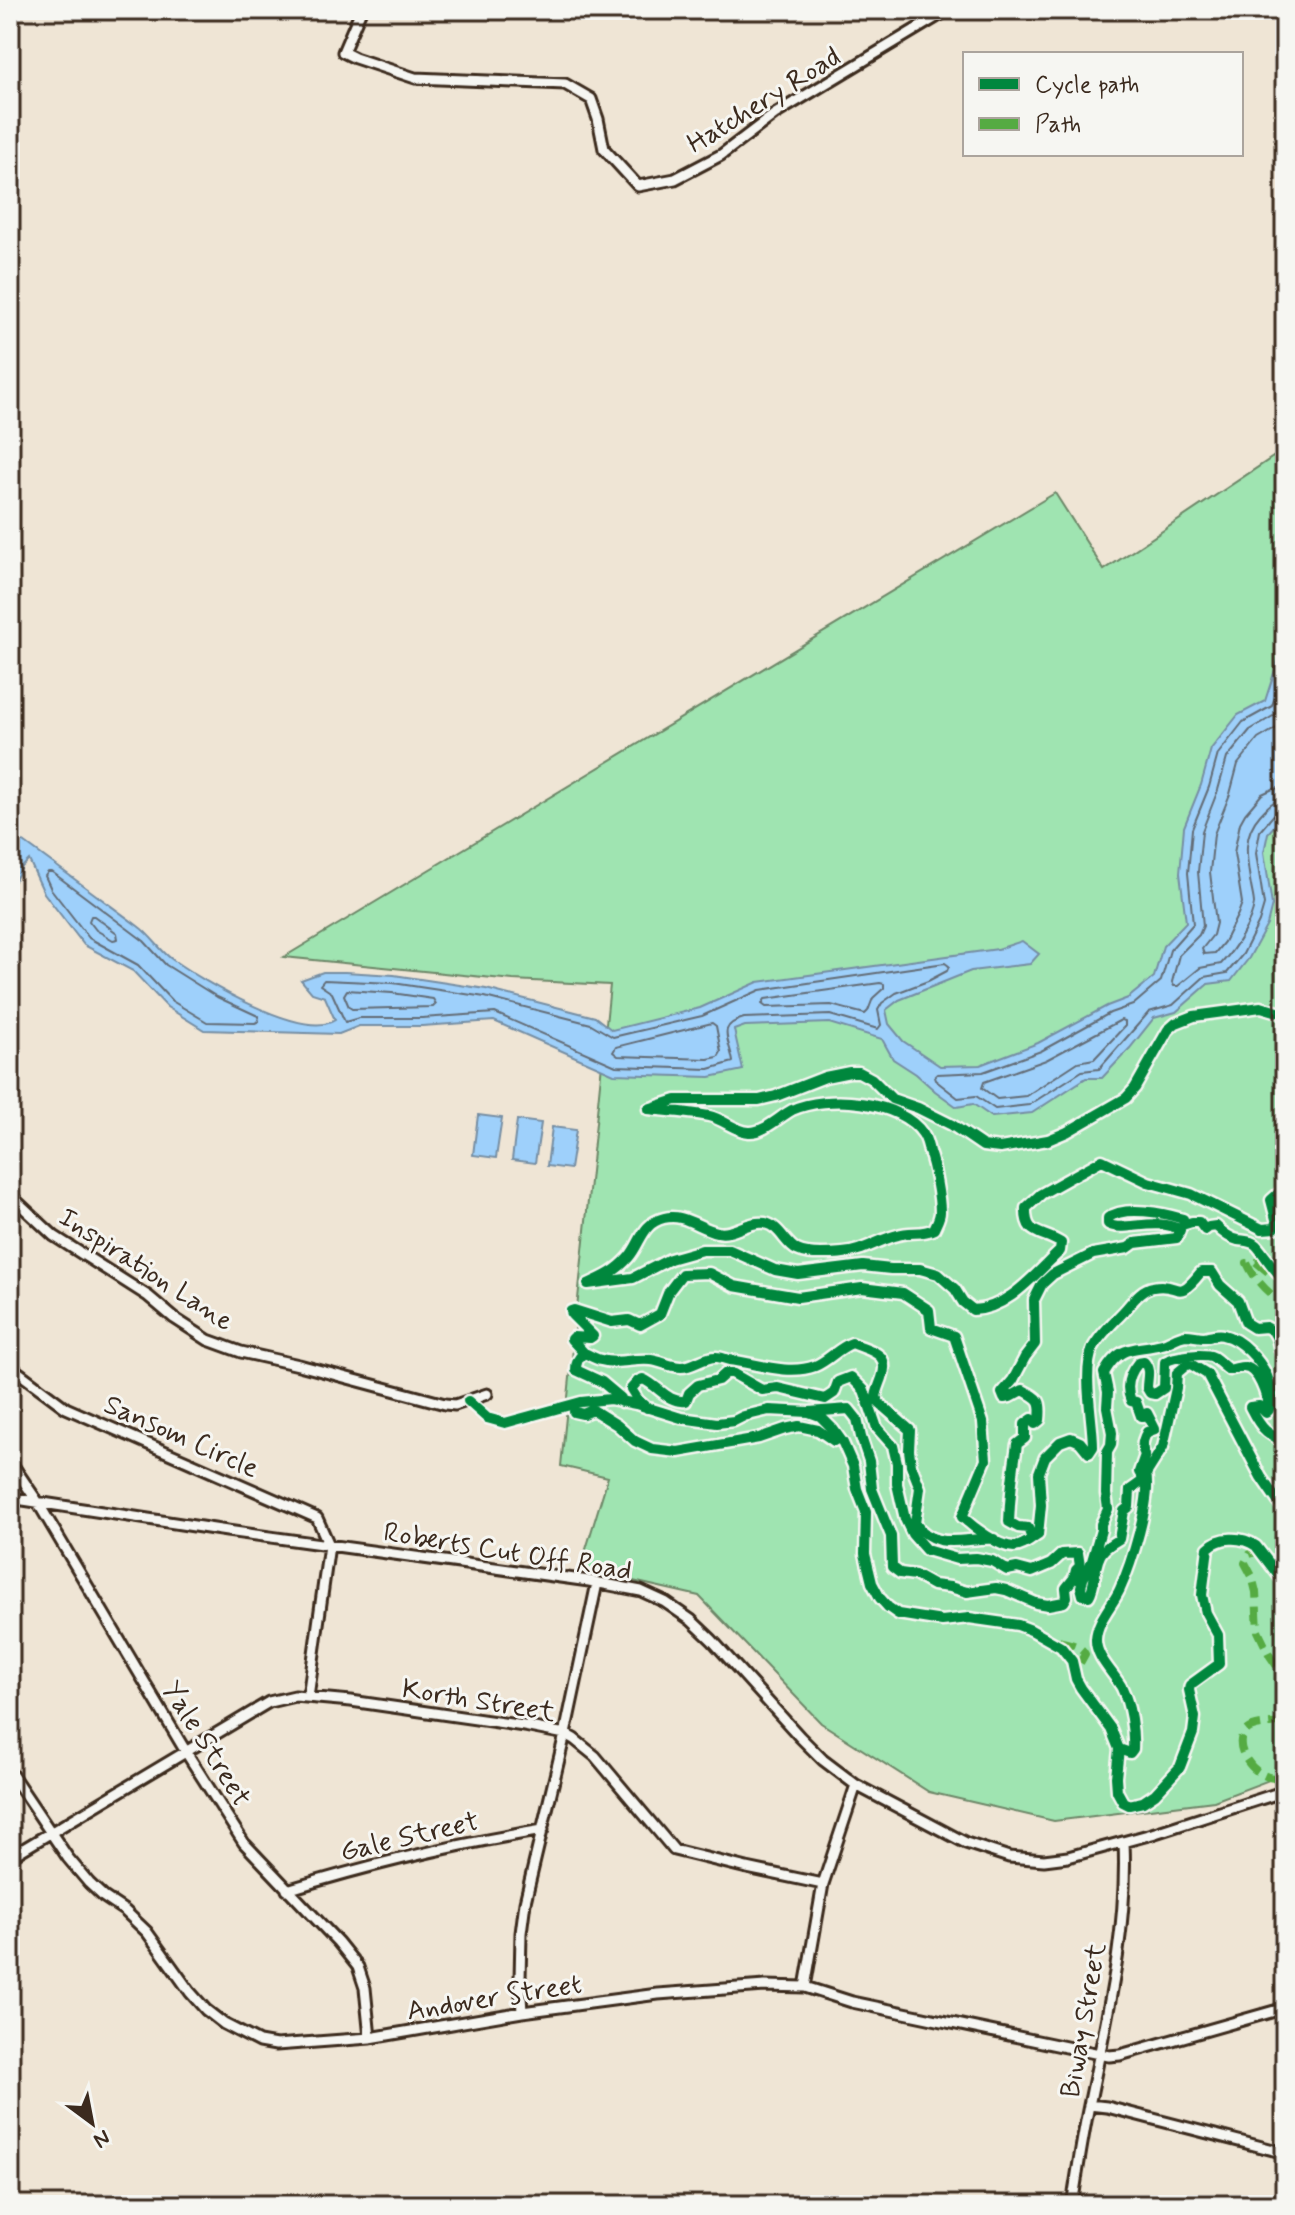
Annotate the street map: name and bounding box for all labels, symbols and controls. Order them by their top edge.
street label: Hatchery Road [680,39,848,163]
legend [963,52,1243,156]
text: Cycle path [1035,70,1140,101]
text: Path [1035,110,1081,141]
street label: Inspiration Lane [51,1200,240,1341]
street label: Sansom Circle [98,1387,264,1488]
street label: Roberts Cut Off Road [381,1515,634,1590]
street label: Korth Street [399,1671,558,1732]
street label: Yale Street [153,1674,259,1814]
street label: Gale Street [337,1804,483,1871]
street label: Biway Street [1053,1940,1116,2101]
street label: Andover Street [404,1966,585,2031]
north arrow [52,2083,132,2163]
text: N [88,2123,115,2154]

